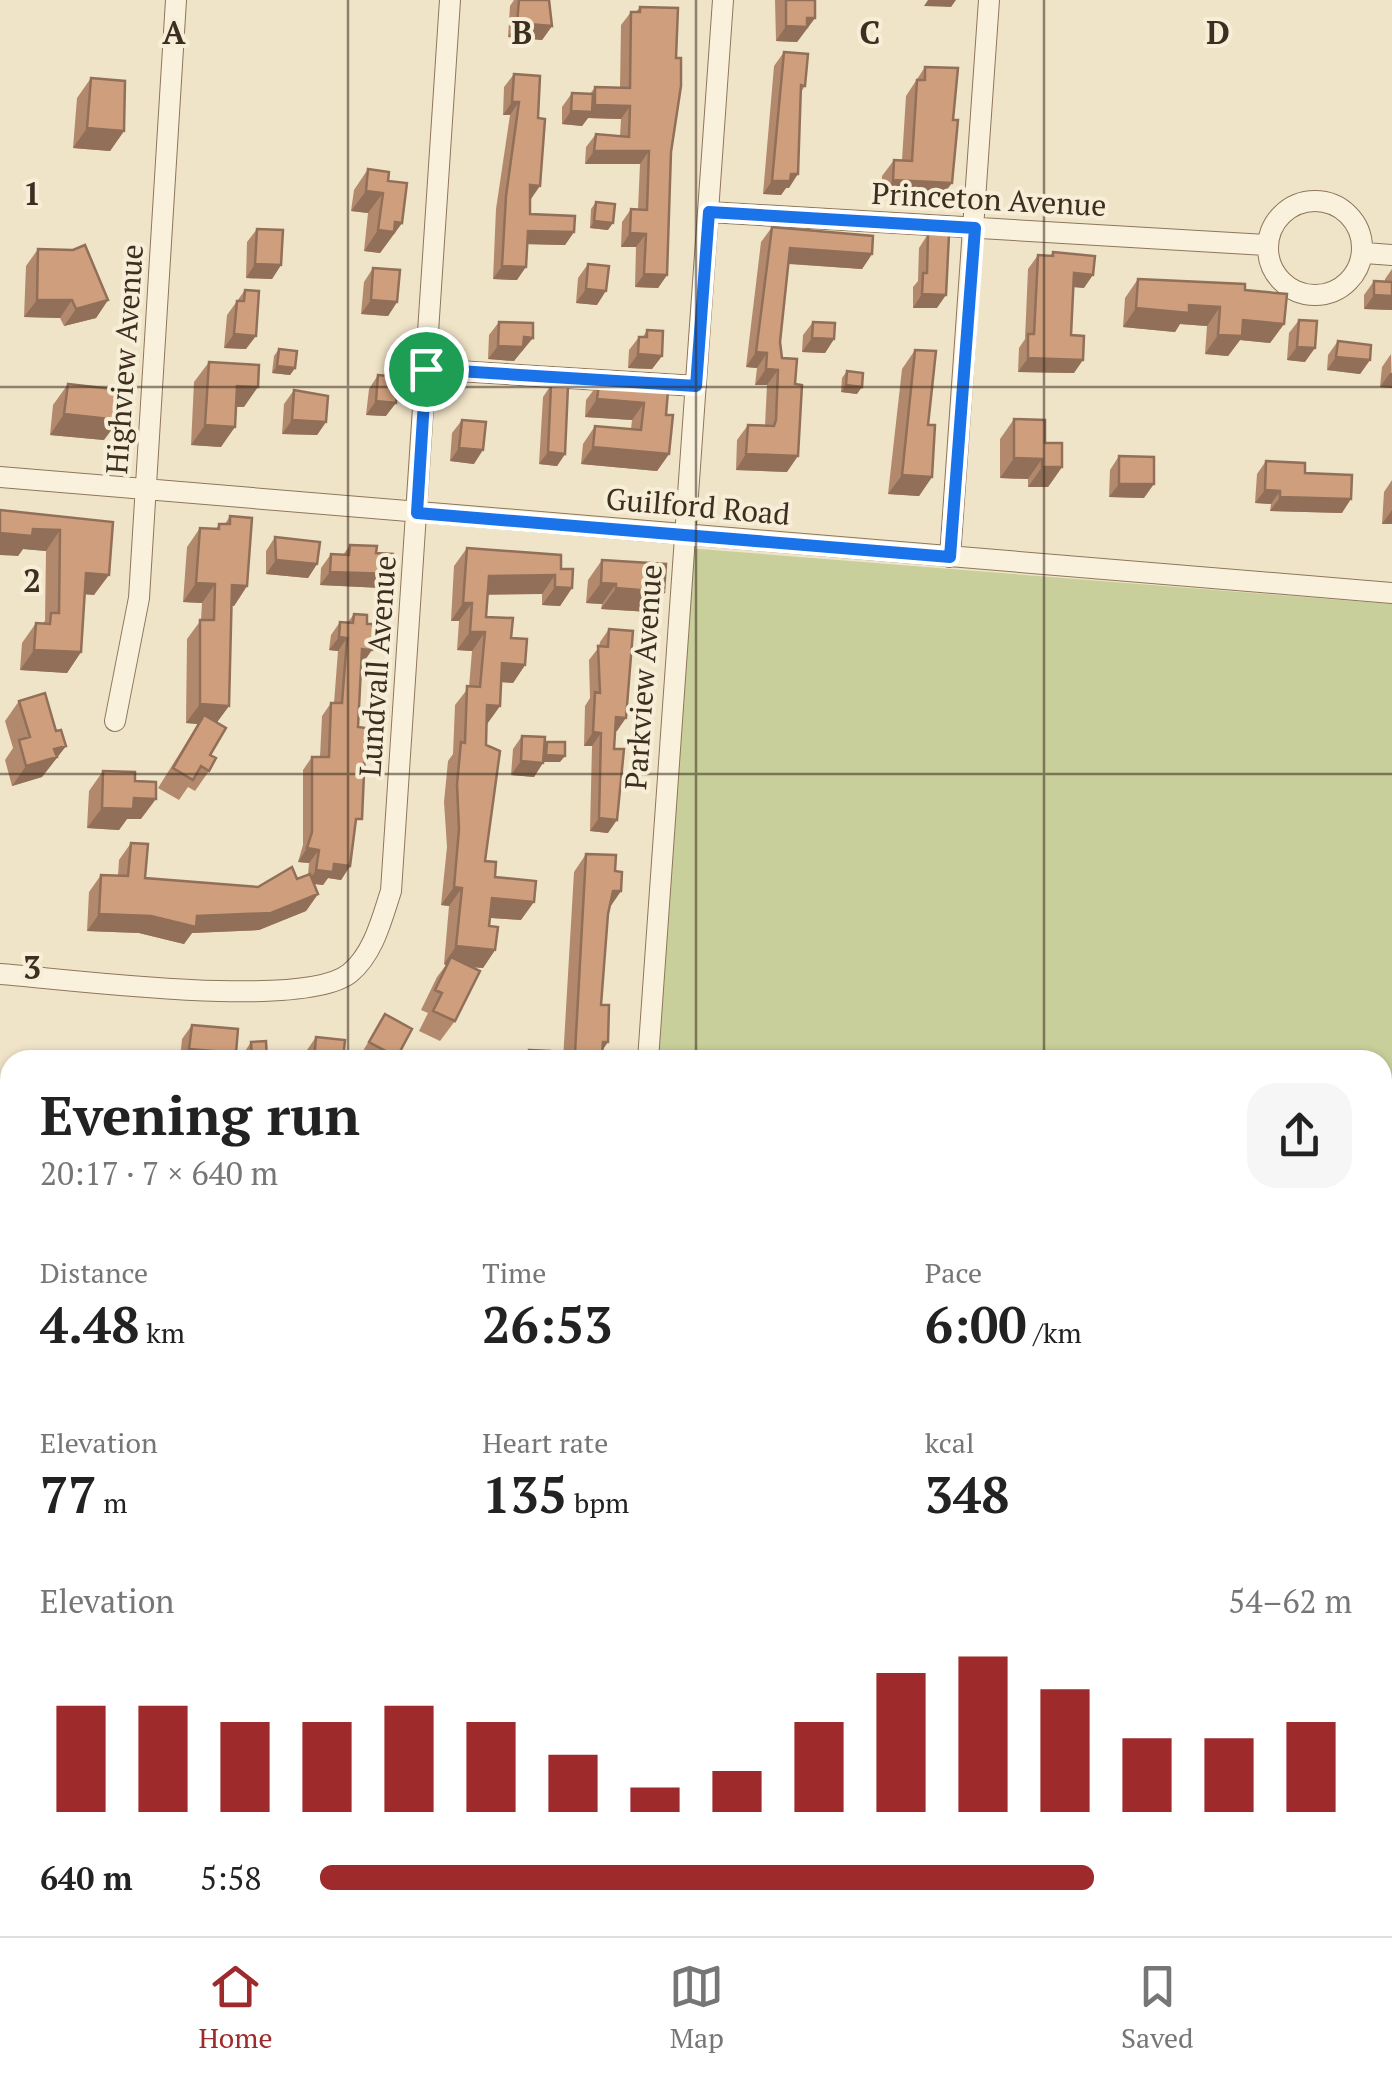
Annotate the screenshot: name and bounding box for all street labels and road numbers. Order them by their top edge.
street label: Princeton Avenue [870,173,1108,225]
street label: Highview Avenue [96,243,152,475]
street label: Guilford Road [604,478,792,534]
street label: Lundvall Avenue [349,554,405,778]
street label: Parkview Avenue [615,563,671,791]

